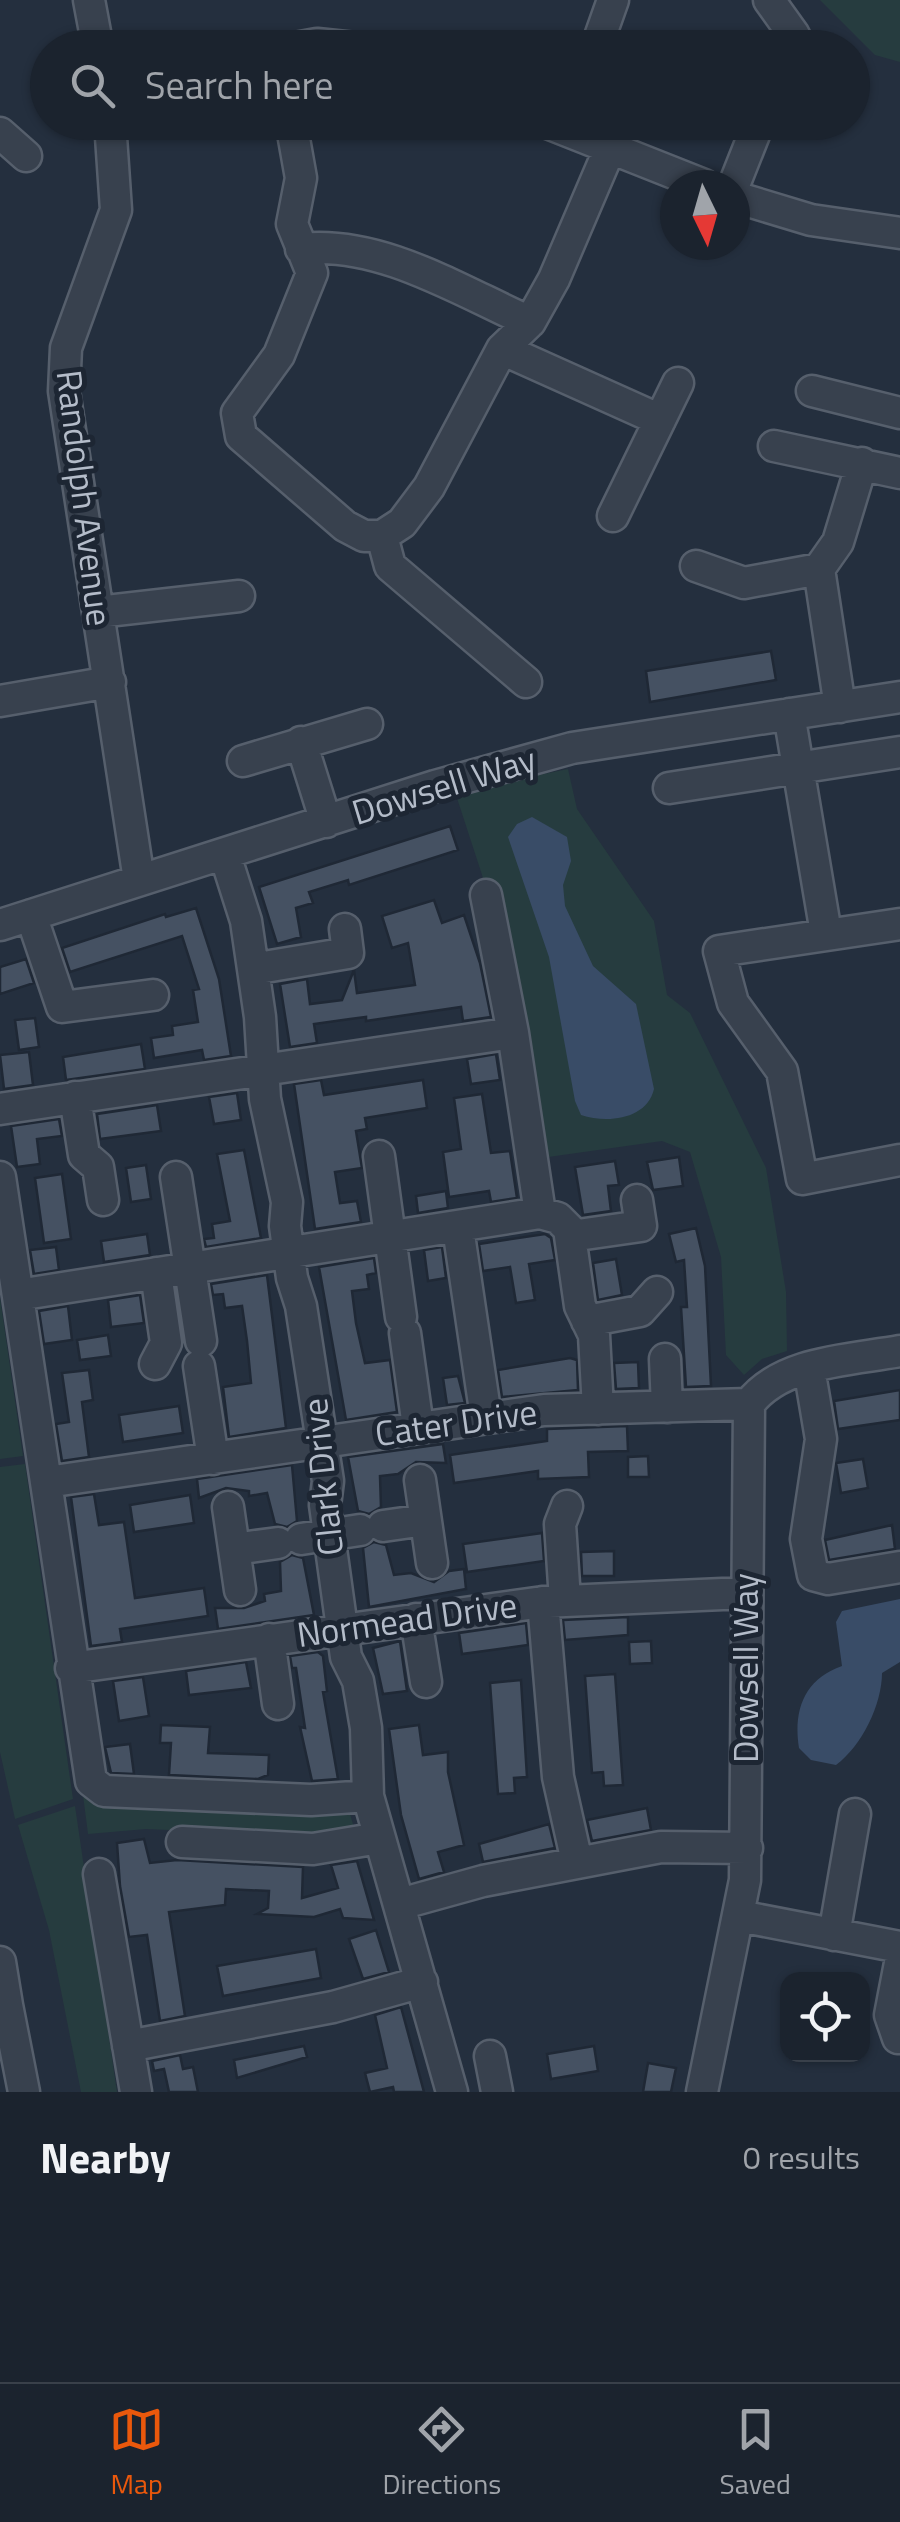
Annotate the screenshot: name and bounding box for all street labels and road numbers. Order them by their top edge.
street label: Randolph Avenue [43,367,127,629]
street label: Dowsell Way [345,731,543,839]
street label: Cater Drive [371,1384,540,1460]
street label: Clark Drive [287,1396,357,1558]
street label: Dowsell Way [718,1573,772,1763]
street label: Normead Drive [294,1577,520,1661]

